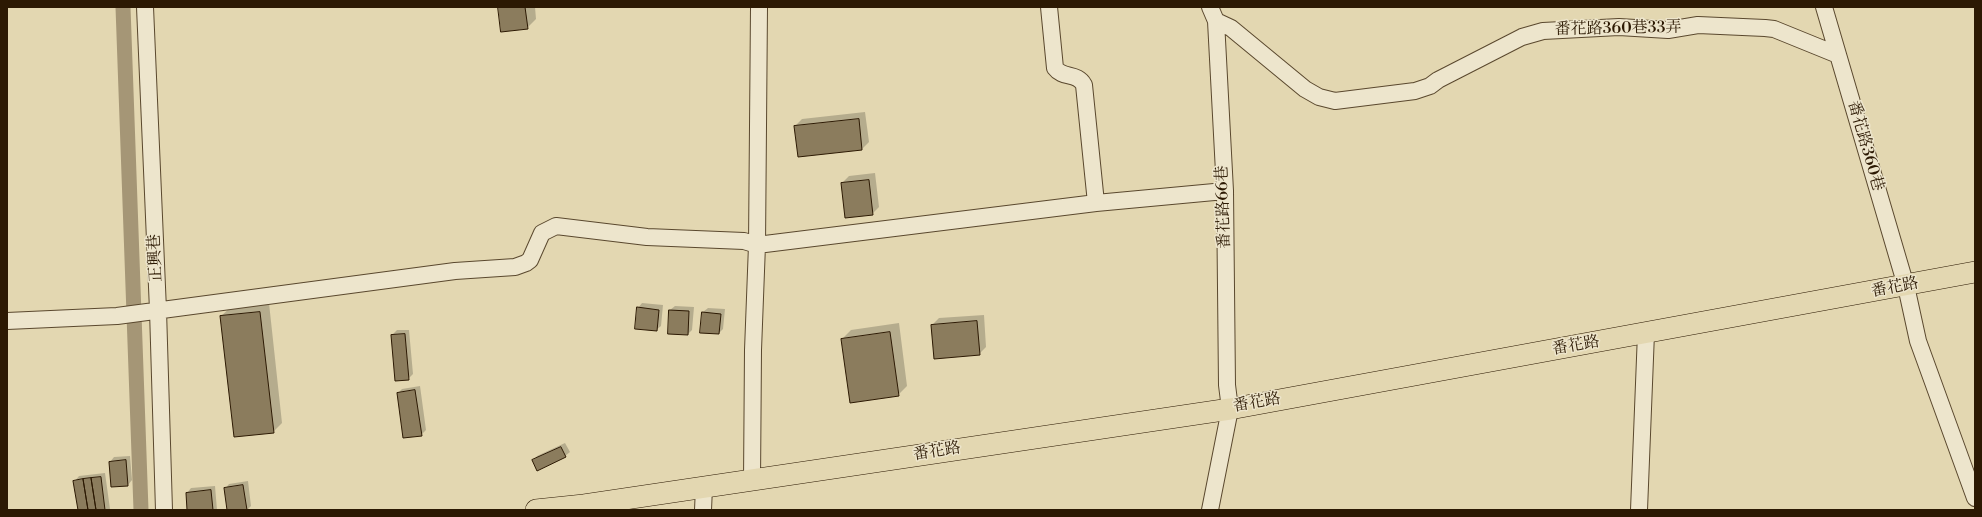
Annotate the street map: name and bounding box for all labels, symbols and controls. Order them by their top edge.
street label: 番花路360巷33弄 [1554,18,1682,40]
street label: 番花路360巷 [1843,99,1887,193]
street label: 番花路66巷 [1213,165,1235,249]
street label: 正興巷 [145,234,167,282]
street label: 番花路 [1870,274,1920,302]
street label: 番花路 [1551,332,1601,360]
street label: 番花路 [1232,389,1282,417]
street label: 番花路 [912,439,962,465]

